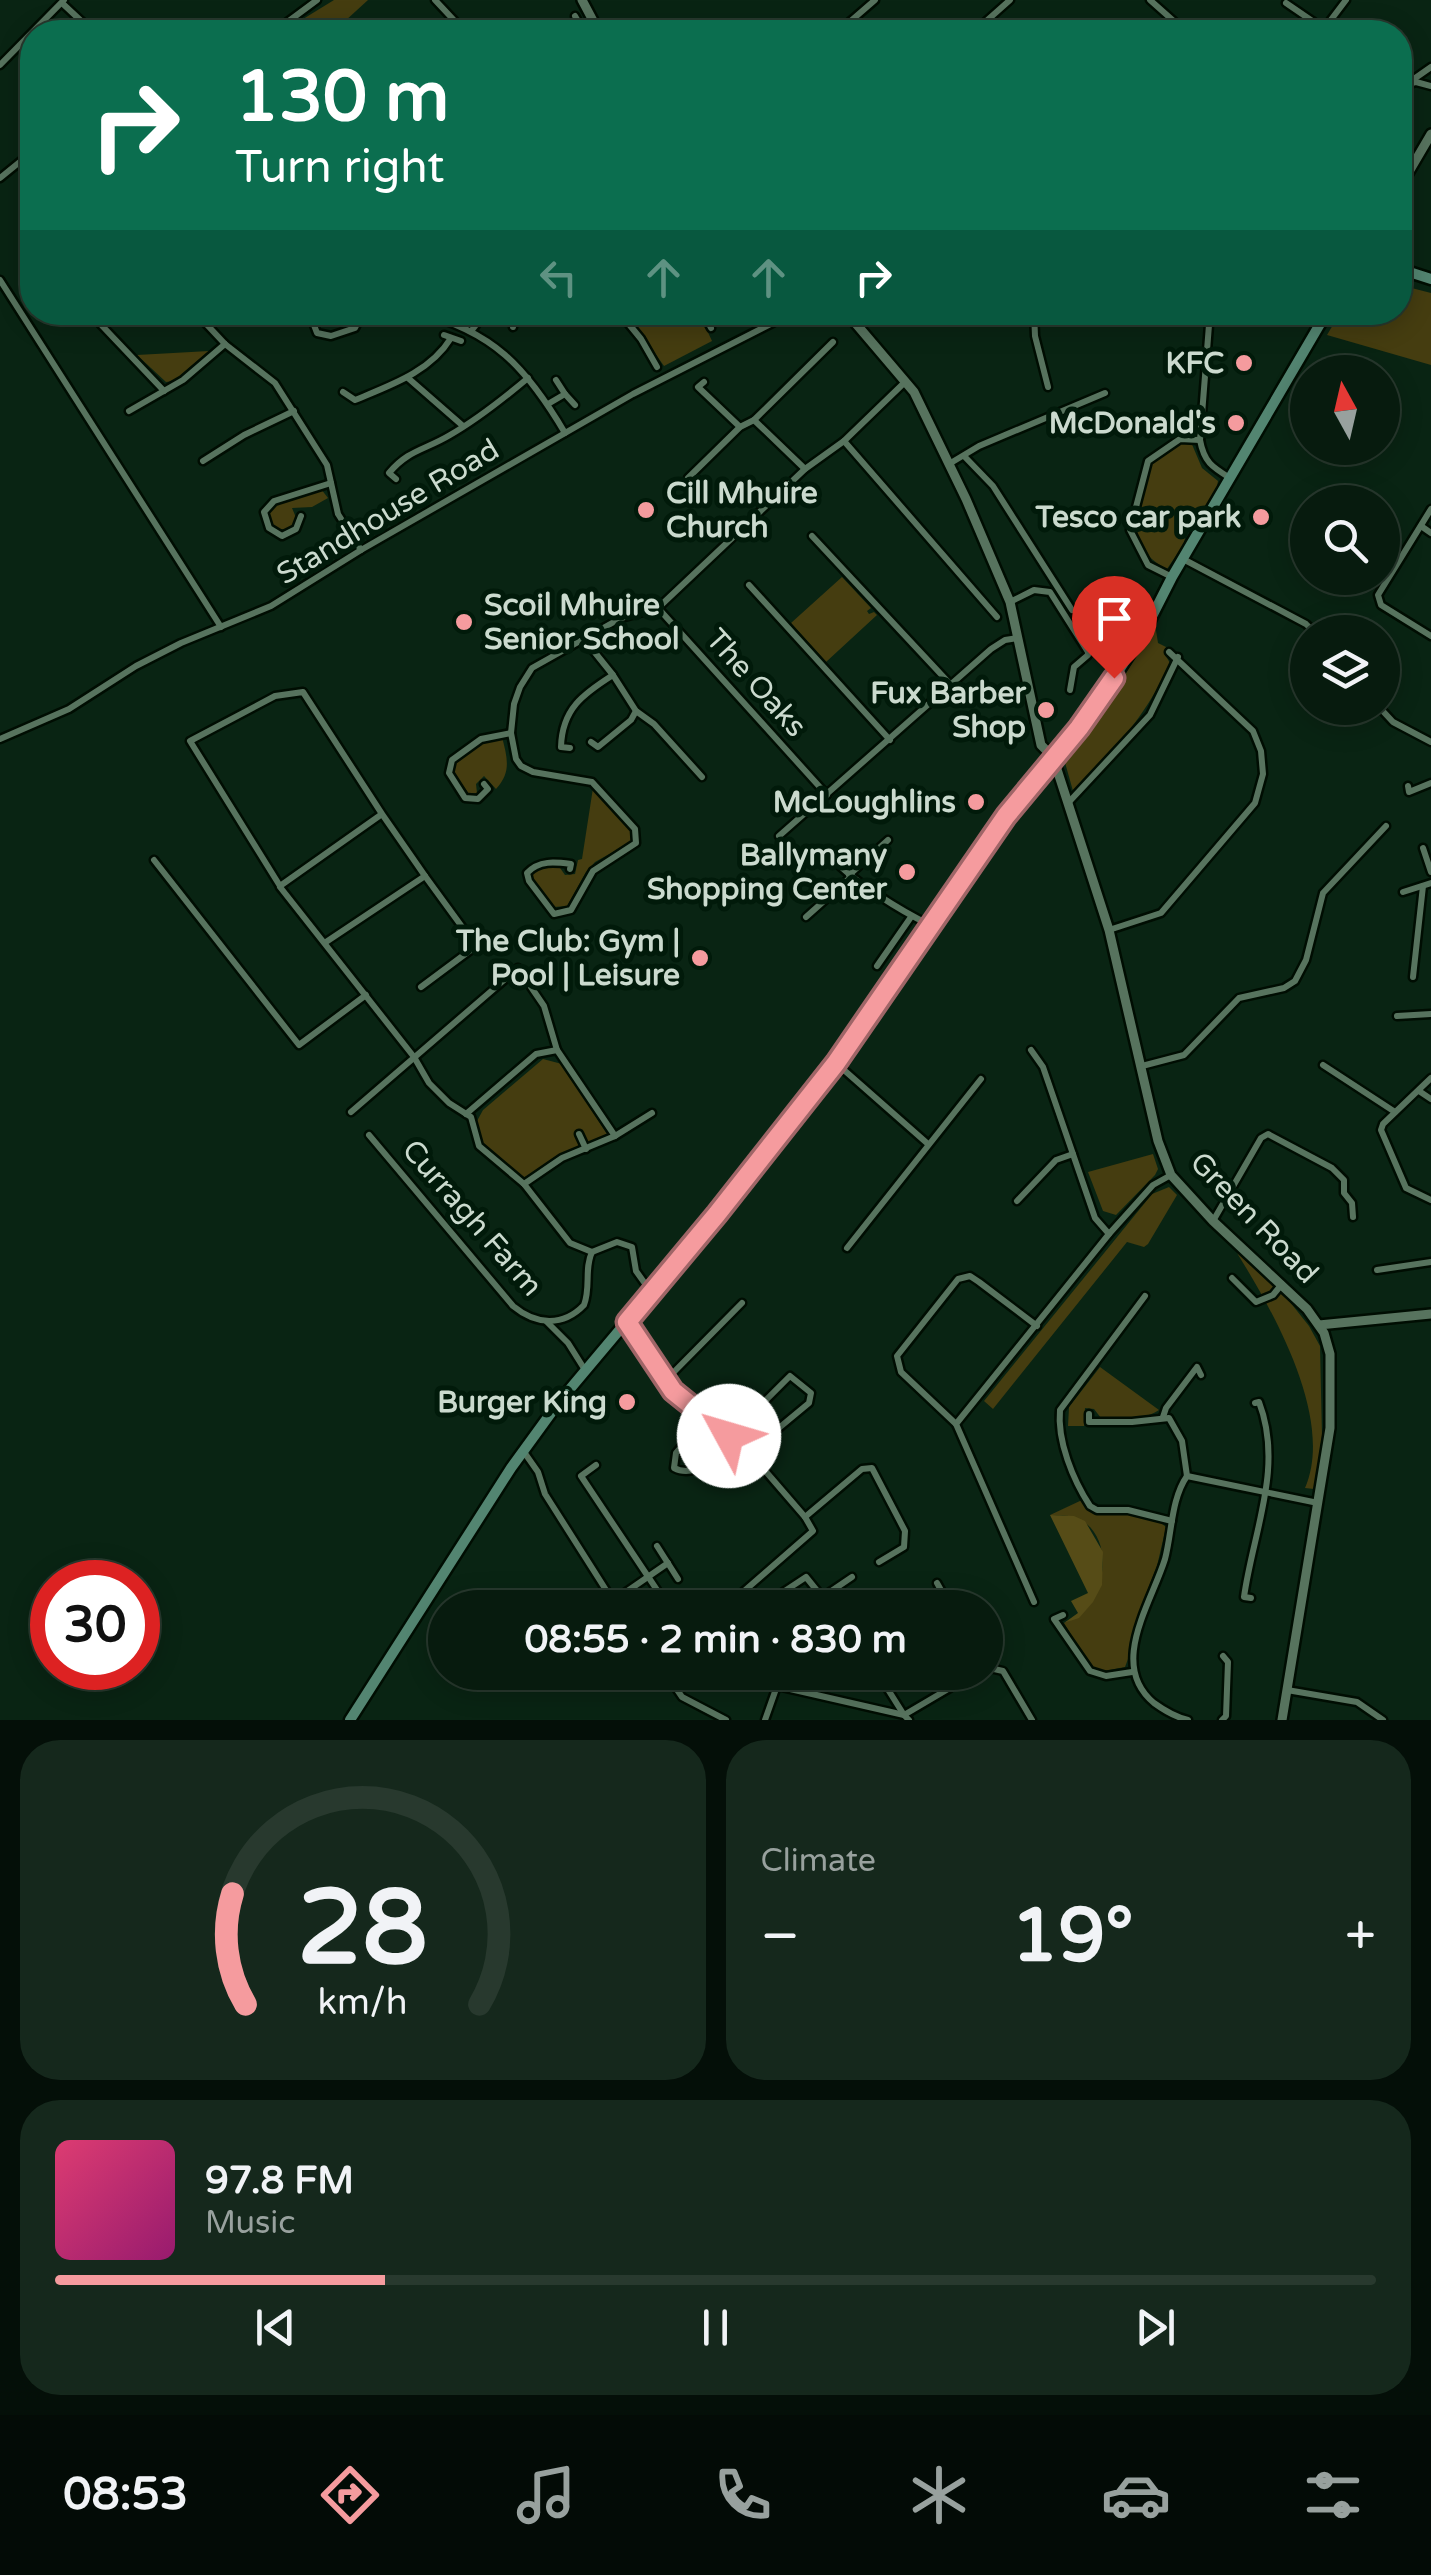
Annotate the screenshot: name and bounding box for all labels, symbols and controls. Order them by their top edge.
text: 130 m [235,56,449,140]
icon: right [70,60,200,190]
text: Turn right [235,141,444,195]
icon: left [531,250,586,305]
icon: ahead [636,250,691,305]
icon: ahead [741,250,796,305]
icon: right [846,250,901,305]
place label: KFC [1165,345,1224,382]
marker: KFC [1233,352,1255,374]
north arrow [1290,355,1400,465]
map controls [1290,355,1400,725]
place label: McDonald's [1049,405,1216,442]
marker: McDonald's [1225,412,1247,434]
street label: Standhouse Road [270,431,506,593]
place label: Cill Mhuire Church [666,475,818,546]
button: search [1290,485,1400,595]
marker: Cill Mhuire Church [635,499,657,521]
place label: Tesco car park [1035,499,1241,536]
marker: Tesco car park [1250,506,1272,528]
pin [1072,576,1157,679]
place label: Scoil Mhuire Senior School [484,587,679,658]
icon: arrive [1087,591,1142,646]
marker: Scoil Mhuire Senior School [453,611,475,633]
button: layers [1290,615,1400,725]
street label: The Oaks [698,621,814,745]
place label: Fux Barber Shop [870,675,1027,746]
marker: Fux Barber Shop [1035,699,1057,721]
place label: McLoughlins [773,784,956,821]
marker: McLoughlins [965,791,987,813]
place label: Ballymany Shopping Center [647,837,888,908]
marker: Ballymany Shopping Center [896,861,918,883]
place label: The Club: Gym | Pool | Leisure [455,923,680,994]
marker: The Club: Gym | Pool | Leisure [689,947,711,969]
street label: Curragh Farm [394,1132,550,1304]
street label: Green Road [1182,1144,1326,1292]
place label: Burger King [437,1384,607,1421]
position arrow [677,1384,781,1488]
marker: Burger King [616,1391,638,1413]
speed limit sign: 30 [30,1560,160,1690]
text: 08:55 · 2 min · 830 m [524,1617,907,1663]
text: Climate [761,1842,876,1880]
text: 28 [297,1867,428,1992]
text: 19° [1011,1891,1134,1981]
text: − [761,1904,800,1970]
text: + [1345,1904,1376,1970]
text: km/h [318,1981,408,2024]
text: 97.8 FM [205,2158,354,2204]
text: Music [205,2204,295,2242]
icon: previous [248,2300,303,2355]
icon: pause [688,2300,743,2355]
icon: next [1128,2300,1183,2355]
icon: directions [315,2460,385,2530]
icon: music [511,2460,581,2530]
icon: phone [708,2460,778,2530]
icon: climate [904,2460,974,2530]
icon: car [1101,2460,1171,2530]
icon: filters [1298,2460,1368,2530]
text: 08:53 [63,2468,188,2522]

